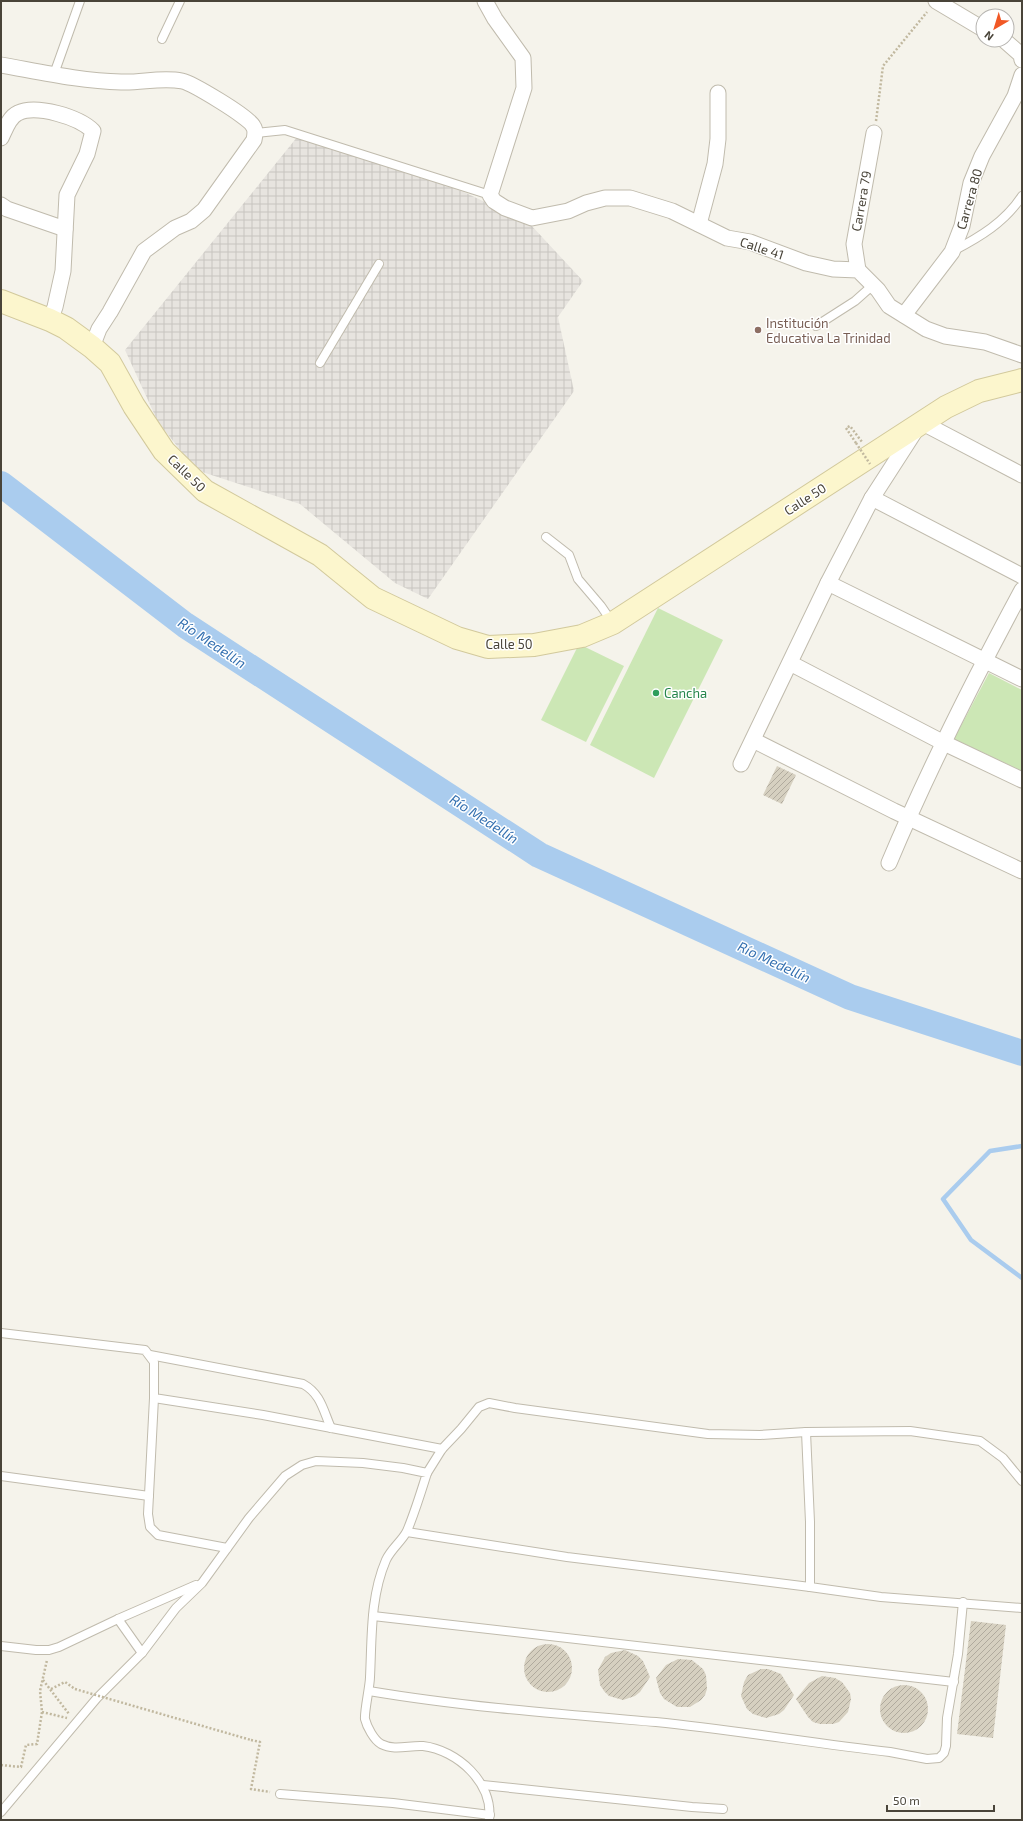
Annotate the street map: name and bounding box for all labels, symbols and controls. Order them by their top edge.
north arrow [975,8,1015,48]
text: N [981,29,996,44]
street label: Carrera 80 [953,167,985,231]
street label: Carrera 79 [848,170,874,232]
street label: Calle 41 [738,233,786,263]
place label: Institución Educativa La Trinidad [766,315,891,346]
marker: Institución Educativa La Trinidad [753,325,763,335]
street label: Calle 50 [165,451,209,495]
street label: Calle 50 [781,480,829,518]
water label: Río Medellín [175,614,249,671]
street label: Calle 50 [486,636,532,652]
place label: Cancha [664,685,707,701]
marker: Cancha [651,688,661,698]
water label: Río Medellín [447,790,522,847]
water label: Río Medellín [735,937,813,986]
scale bar [887,1787,994,1813]
text: 50 m [893,1793,920,1807]

